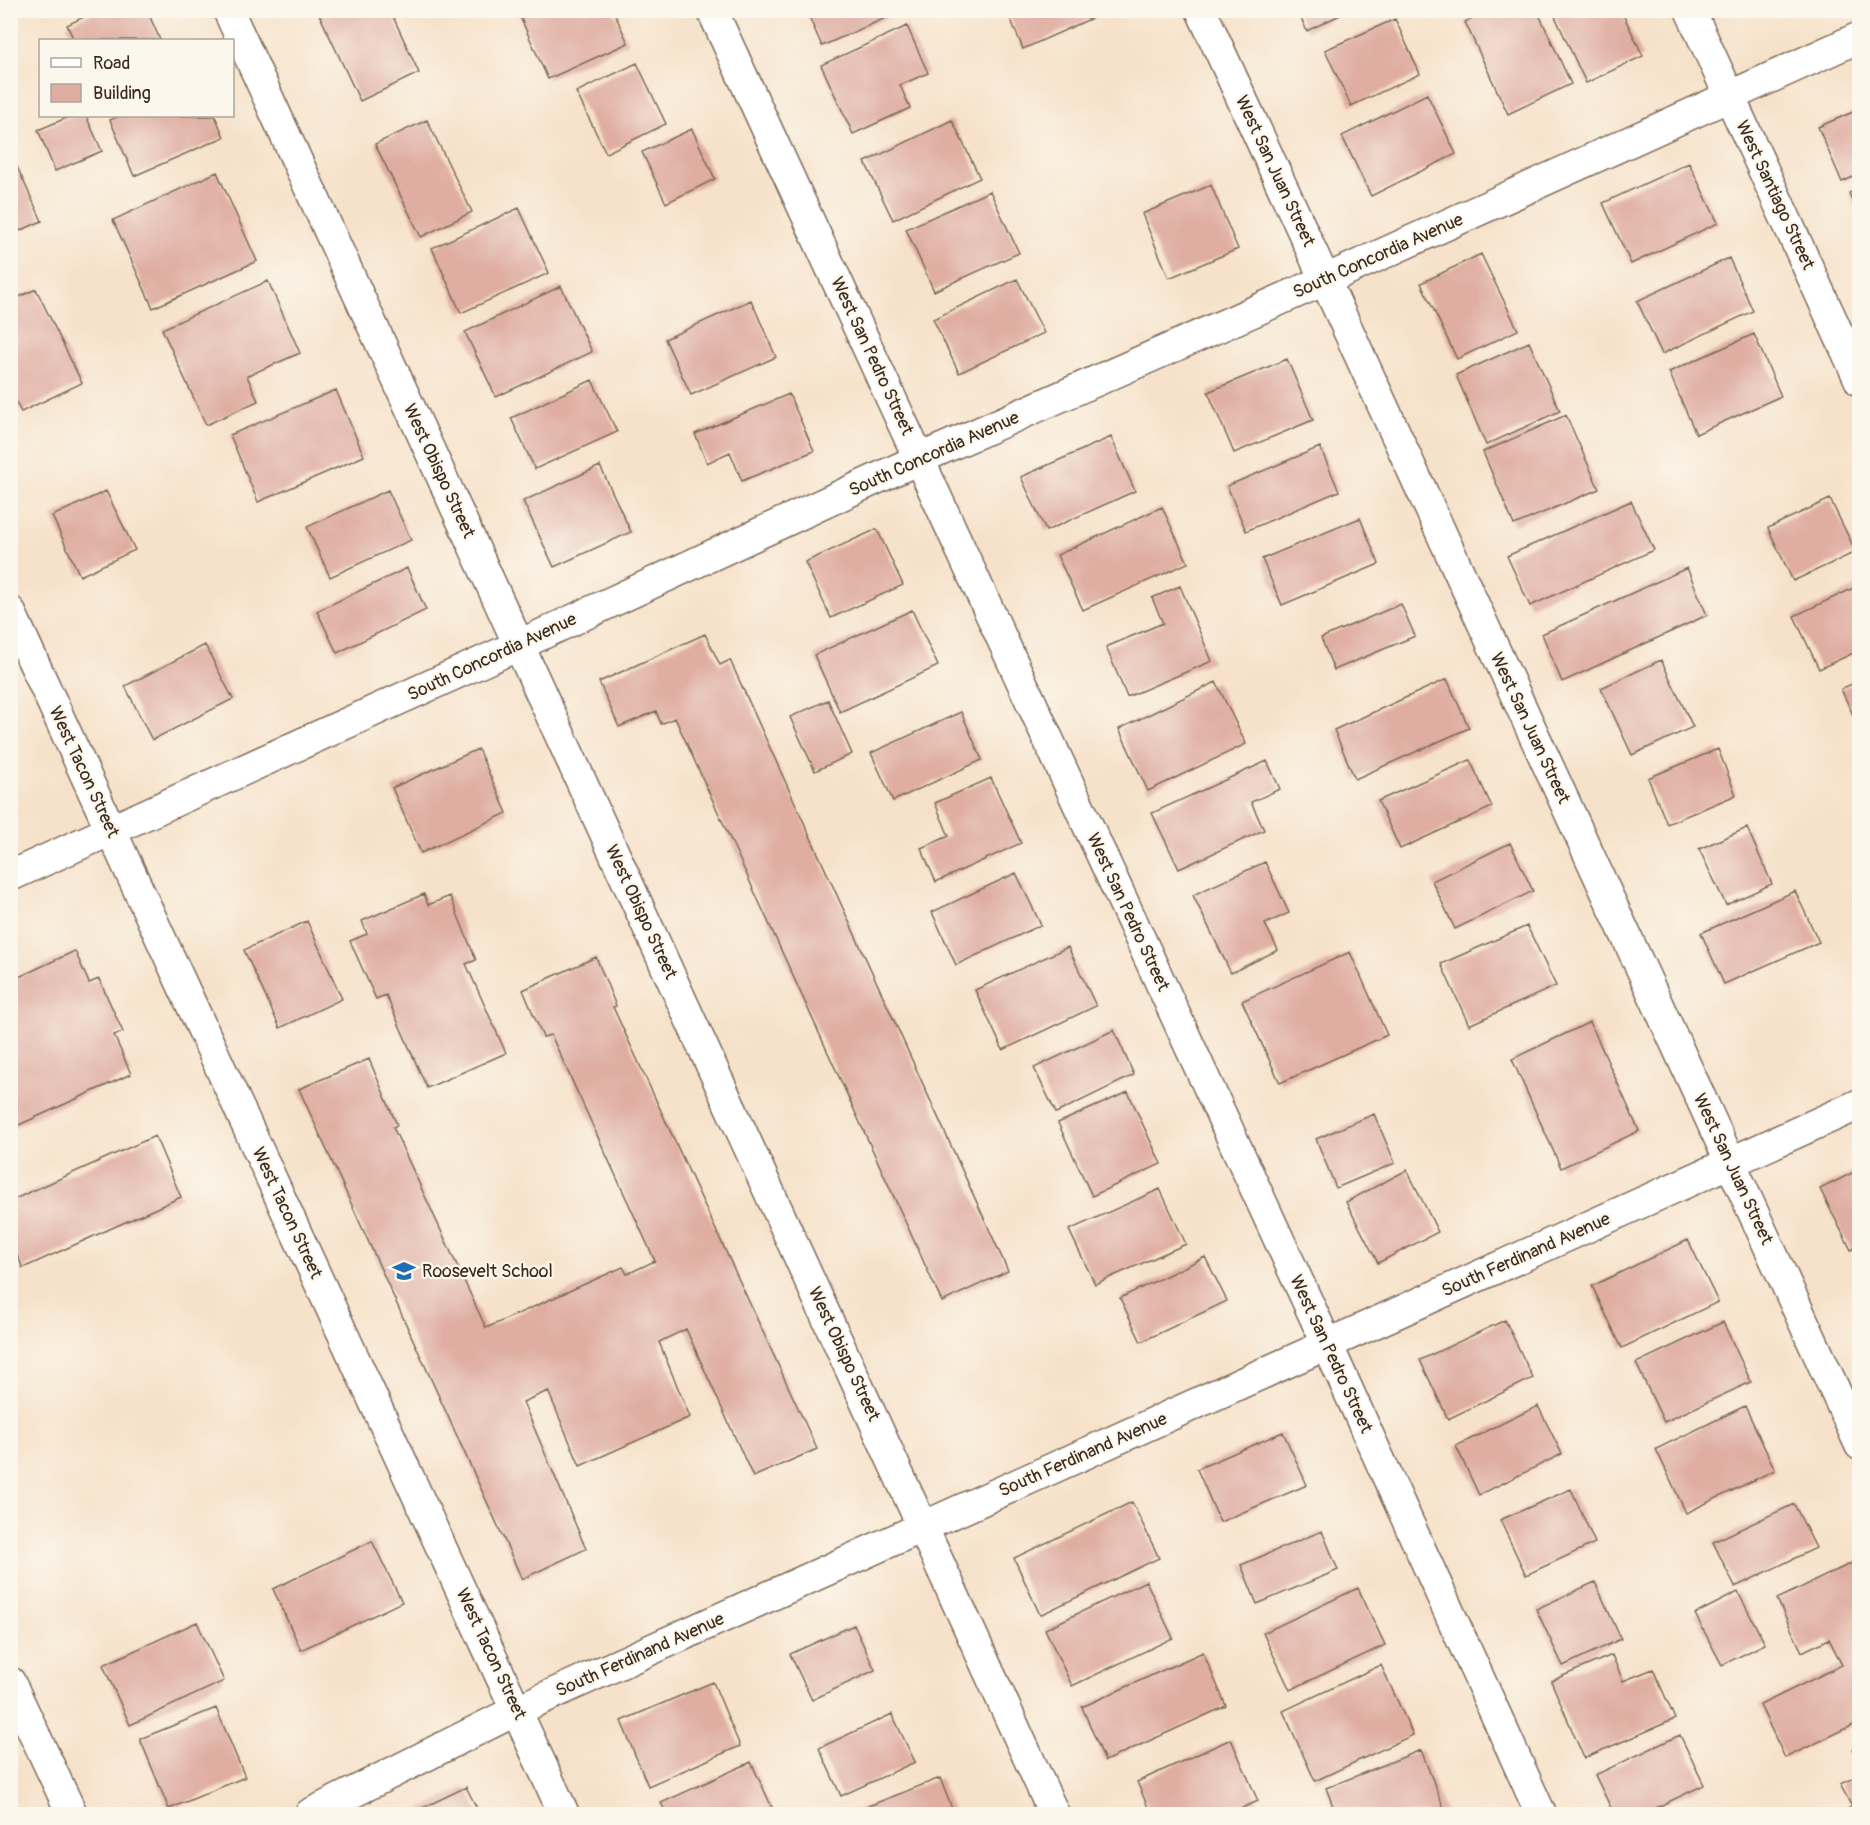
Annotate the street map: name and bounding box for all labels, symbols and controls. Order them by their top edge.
legend [39,39,234,117]
text: Road [93,52,130,75]
text: Building [93,82,151,105]
street label: West San Juan Street [1230,92,1320,251]
street label: West Santiago Street [1730,117,1820,274]
street label: South Concordia Avenue [1289,208,1467,304]
street label: West San Pedro Street [825,273,919,439]
street label: West Obispo Street [398,400,481,543]
street label: South Concordia Avenue [845,406,1023,502]
street label: South Concordia Avenue [404,608,580,706]
street label: West San Juan Street [1485,649,1575,808]
street label: West Tacon Street [44,703,125,842]
street label: West San Pedro Street [1081,829,1175,995]
street label: West Obispo Street [600,841,683,984]
street label: West San Juan Street [1688,1090,1778,1249]
street label: West Tacon Street [247,1144,328,1283]
street label: South Ferdinand Avenue [1438,1207,1614,1303]
school or university icon: Roosevelt School [391,1258,417,1284]
place label: Roosevelt School [422,1260,553,1283]
street label: West San Pedro Street [1284,1271,1378,1437]
street label: West Obispo Street [803,1283,886,1426]
street label: South Ferdinand Avenue [995,1407,1171,1503]
street label: West Tacon Street [451,1585,532,1724]
street label: South Ferdinand Avenue [552,1607,728,1703]

